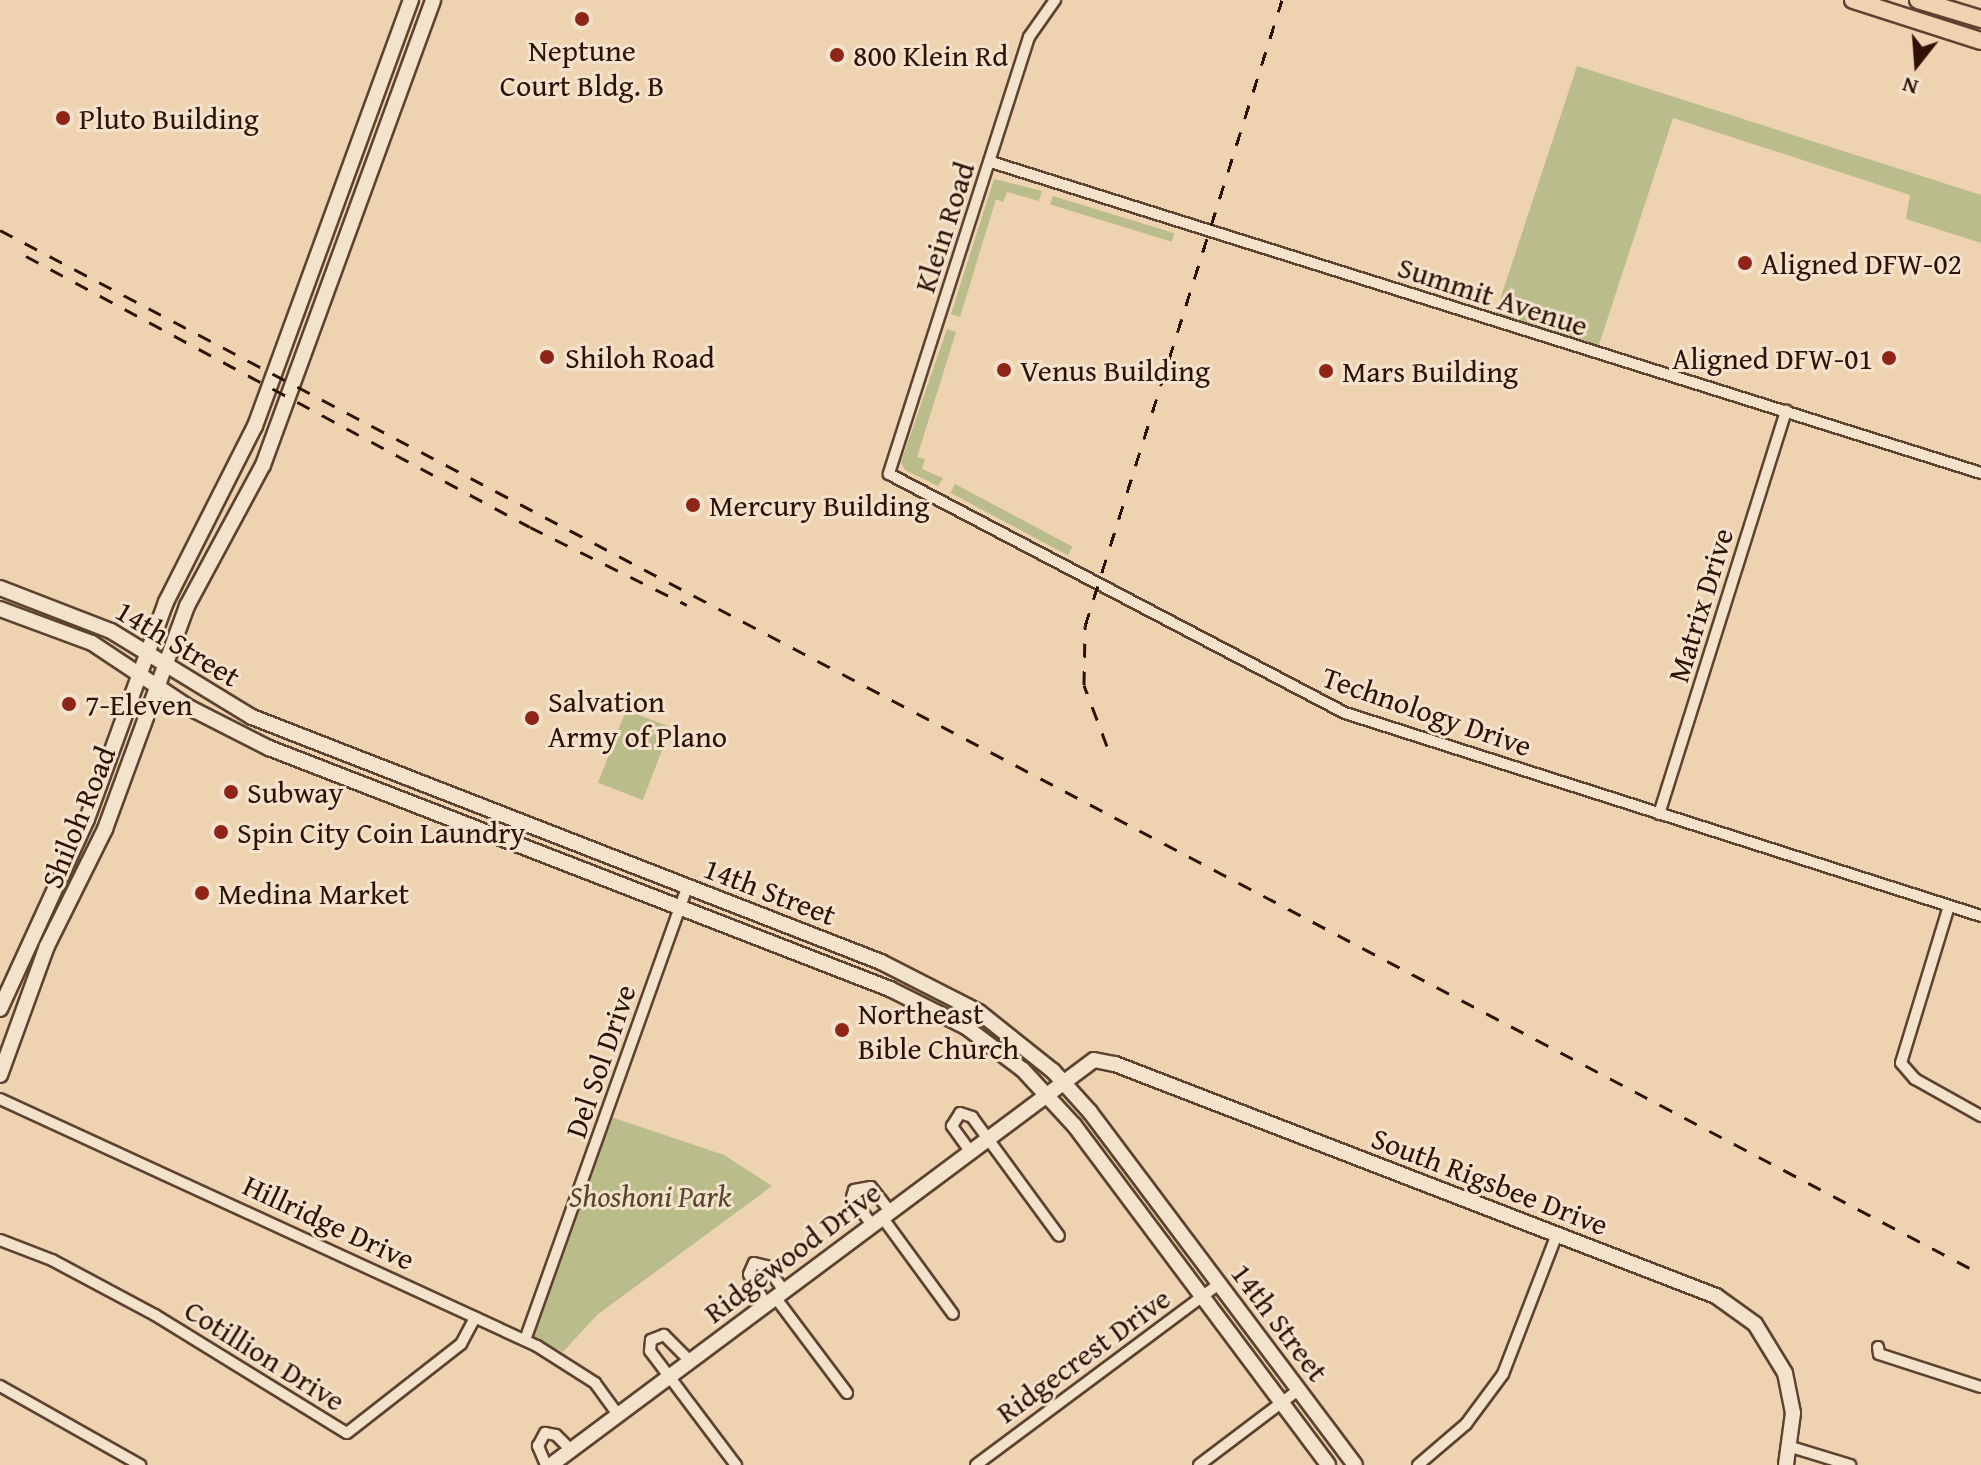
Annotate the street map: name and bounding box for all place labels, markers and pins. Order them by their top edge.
marker: Neptune Court Bldg. B [573,10,591,28]
place label: Neptune Court Bldg. B [500,32,664,102]
place label: 800 Klein Rd [853,37,1008,73]
marker: 800 Klein Rd [828,46,846,64]
place label: Pluto Building [79,100,259,136]
marker: Pluto Building [54,109,72,127]
place label: Aligned DFW-02 [1761,245,1962,281]
marker: Aligned DFW-02 [1736,254,1754,272]
place label: Shiloh Road [565,339,715,375]
place label: Aligned DFW-01 [1672,340,1873,376]
marker: Shiloh Road [536,346,558,368]
marker: Aligned DFW-01 [1880,349,1898,367]
place label: Venus Building [1020,352,1210,388]
place label: Mars Building [1342,353,1518,389]
marker: Venus Building [995,361,1013,379]
marker: Mars Building [1317,362,1335,380]
place label: Mercury Building [709,487,929,523]
marker: Mercury Building [684,496,702,514]
place label: Salvation Army of Plano [548,683,727,754]
place label: 7-Eleven [85,686,193,722]
marker: 7-Eleven [60,695,78,713]
marker: Salvation Army of Plano [523,709,541,727]
place label: Subway [247,774,343,810]
marker: Subway [222,783,240,801]
place label: Spin City Coin Laundry [237,814,525,850]
marker: Spin City Coin Laundry [212,823,230,841]
place label: Medina Market [218,875,409,911]
marker: Medina Market [193,884,211,902]
place label: Northeast Bible Church [858,995,1019,1066]
marker: Northeast Bible Church [833,1021,851,1039]

